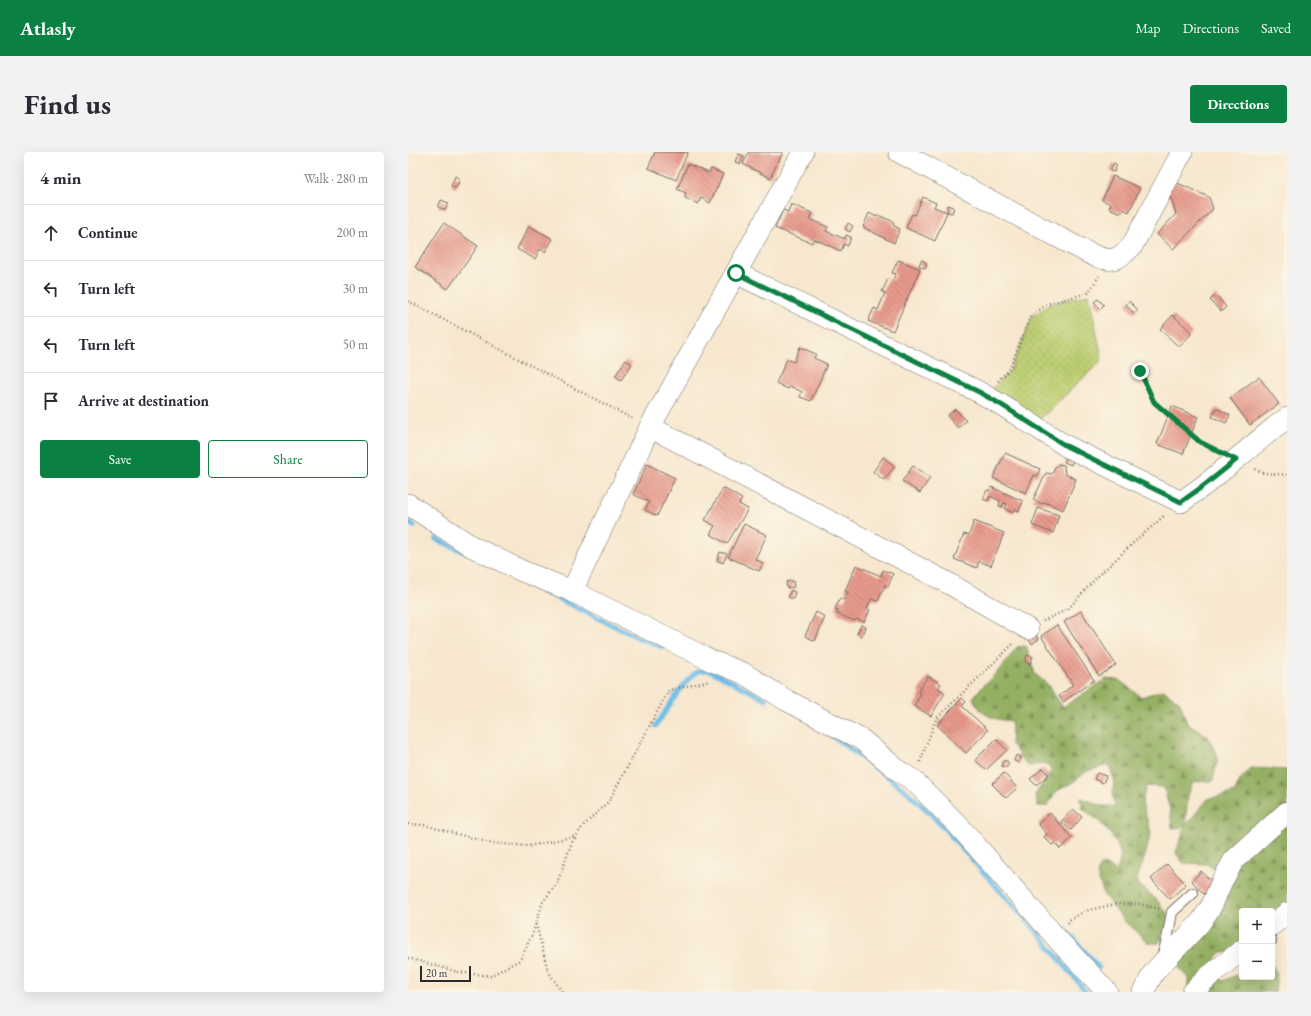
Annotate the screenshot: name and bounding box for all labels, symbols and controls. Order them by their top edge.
text: Atlasly [20,16,76,41]
text: Map [1135,19,1161,37]
text: Directions [1183,19,1239,37]
text: Saved [1261,19,1291,37]
button: Directions [1190,85,1287,123]
text: Find us [24,86,111,122]
text: 4 min [40,167,81,189]
text: Walk · 280 m [304,170,368,187]
icon: ahead [40,222,62,244]
text: Continue [78,223,138,242]
text: 200 m [337,224,368,241]
route start [727,264,745,282]
icon: left [40,278,62,300]
text: Turn left [78,279,135,298]
text: 30 m [343,280,368,297]
icon: left [40,334,62,356]
text: Turn left [78,335,135,354]
text: 50 m [343,336,368,353]
route end [1131,362,1149,380]
icon: arrive [40,390,62,412]
text: Arrive at destination [78,391,209,410]
button: Save [40,440,200,478]
button: Share [208,440,368,478]
map controls [1239,908,1275,980]
button: + [1239,908,1275,944]
button: − [1239,944,1275,980]
scale bar [420,964,471,983]
text: 20 m [426,966,447,980]

